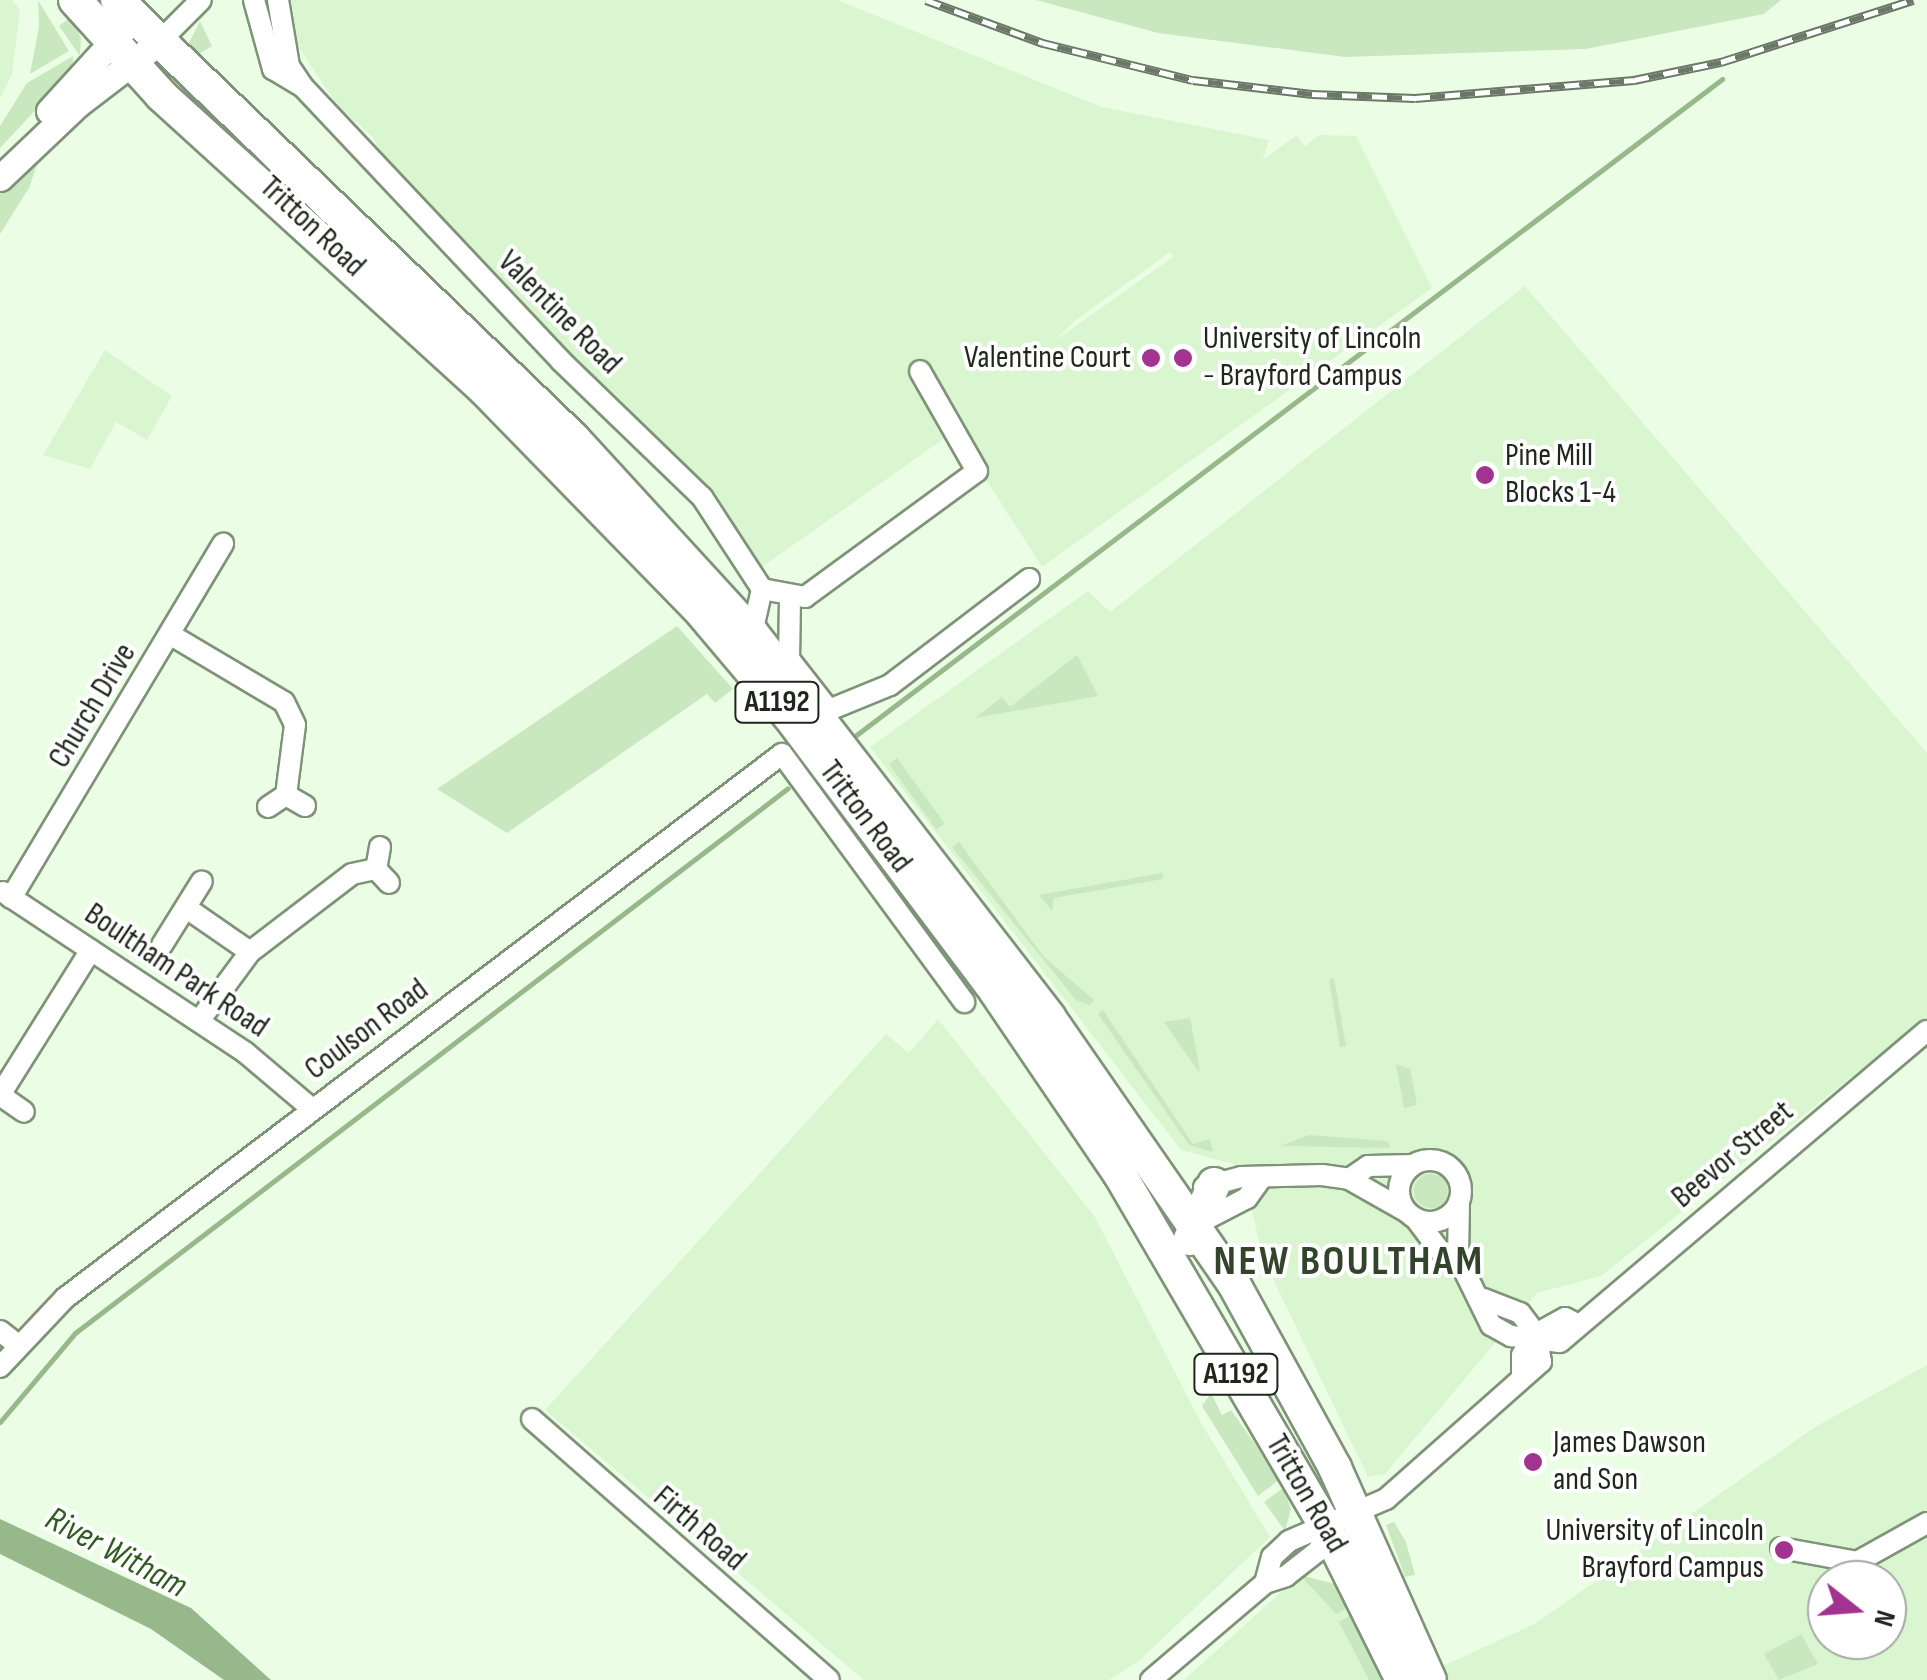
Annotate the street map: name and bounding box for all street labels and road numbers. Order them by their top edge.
street label: Tritton Road [251,169,373,285]
street label: Valentine Road [489,243,629,383]
street label: Church Drive [41,637,145,775]
road number: A1192 [732,677,822,727]
street label: Tritton Road [810,753,920,881]
street label: Boultham Park Road [77,895,275,1047]
street label: Coulson Road [298,971,436,1089]
street label: Beevor Street [1664,1093,1802,1217]
road number: A1192 [1191,1349,1281,1399]
street label: Tritton Road [1257,1428,1355,1560]
street label: Firth Road [645,1478,753,1580]

